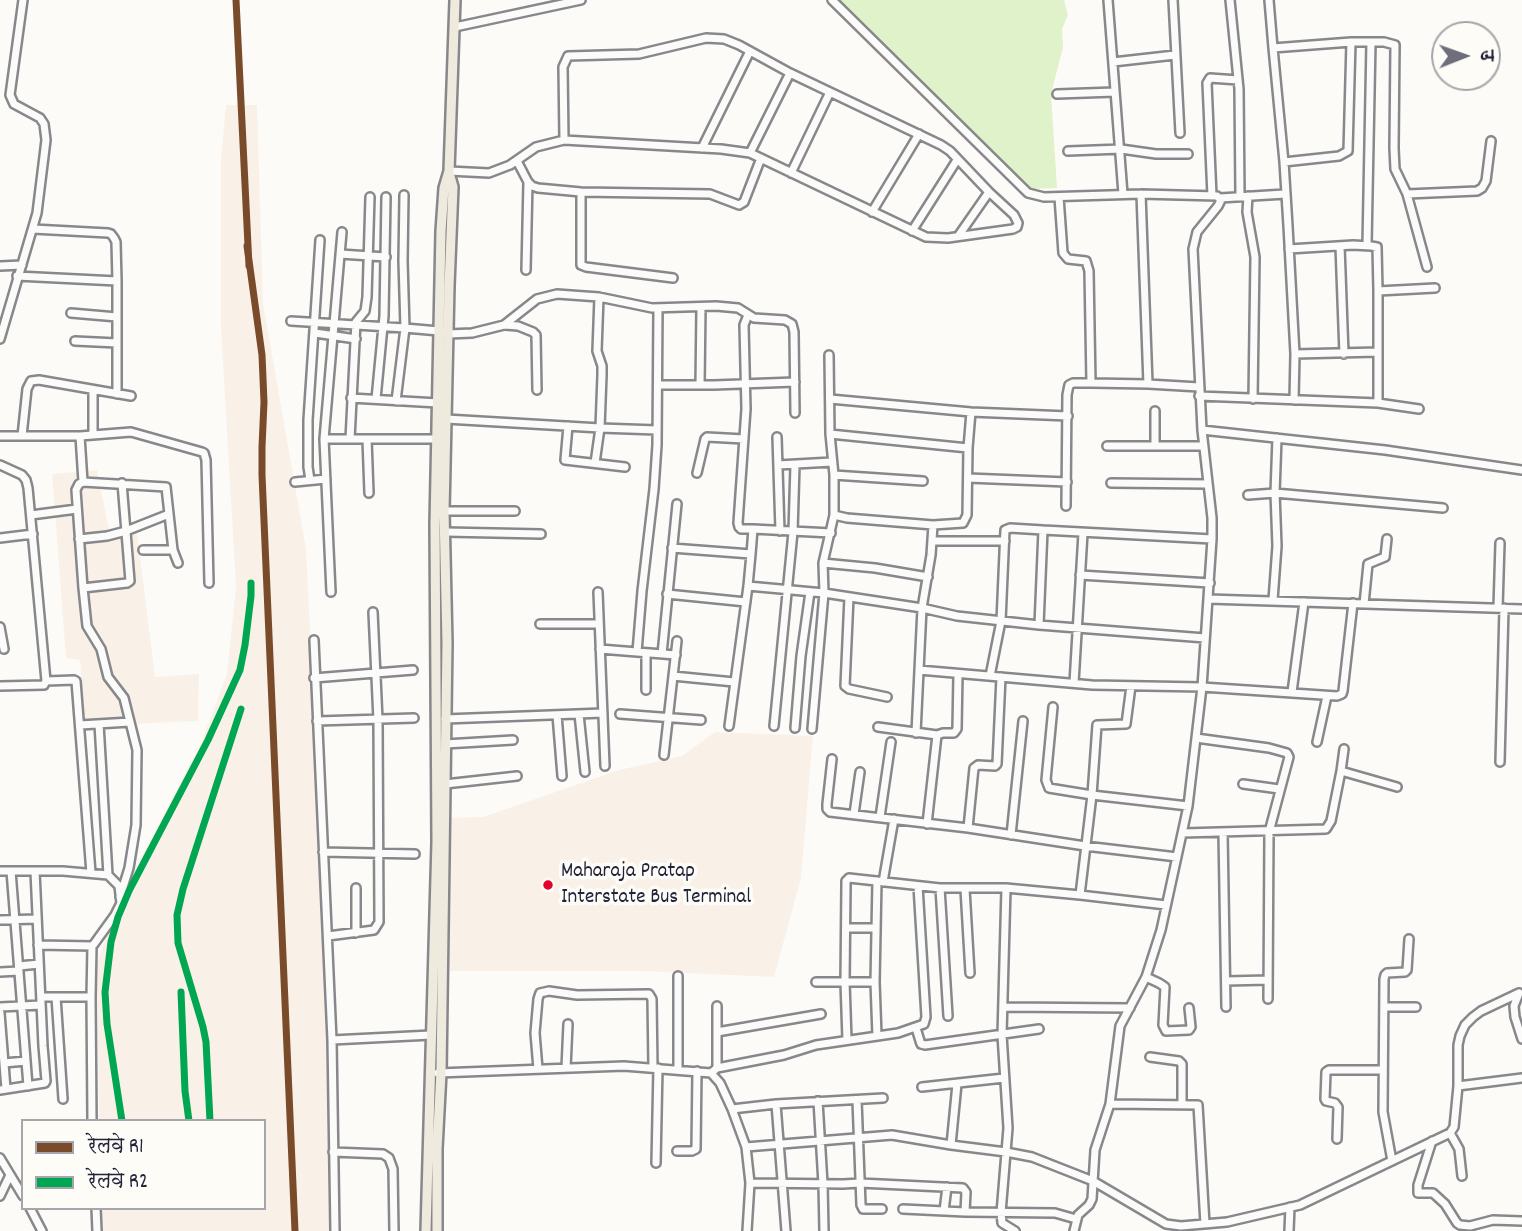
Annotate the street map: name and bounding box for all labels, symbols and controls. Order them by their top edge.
north arrow [1431,21,1501,91]
text: उ [1472,50,1499,61]
place label: Maharaja Pratap Interstate Bus Terminal [561,860,751,910]
marker: Maharaja Pratap Interstate Bus Terminal [541,878,555,892]
legend [21,1119,266,1210]
text: रेलवे R1 [88,1133,144,1163]
text: रेलवे R2 [88,1168,148,1198]

